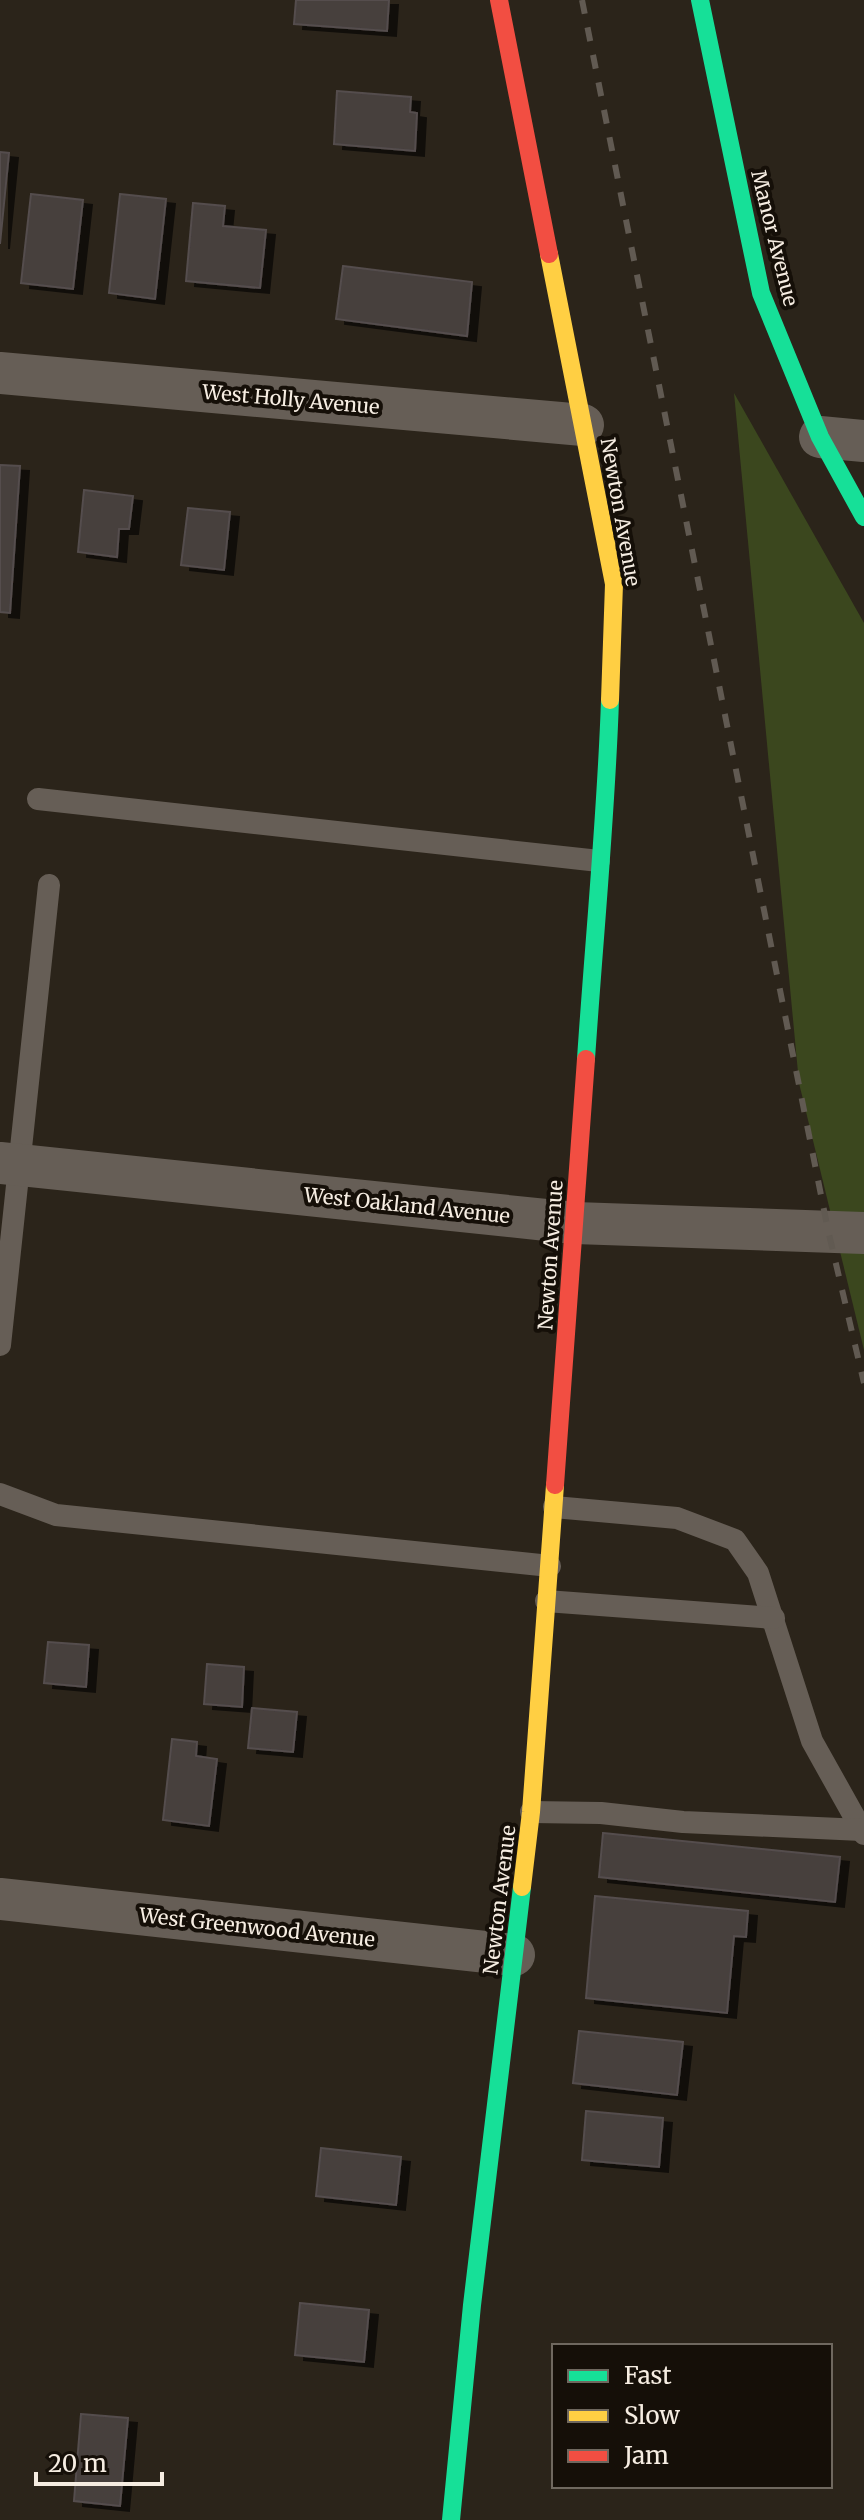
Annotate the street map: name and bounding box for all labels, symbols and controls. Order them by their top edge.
street label: Manor Avenue [746,167,804,309]
street label: West Holly Avenue [200,379,381,419]
street label: Newton Avenue [596,436,646,588]
street label: Newton Avenue [532,1179,568,1331]
street label: West Oakland Avenue [302,1182,511,1228]
street label: Newton Avenue [477,1824,521,1976]
street label: West Greenwood Avenue [137,1902,376,1952]
legend [552,2344,832,2488]
text: Fast [624,2360,672,2391]
text: Slow [624,2400,680,2431]
scale bar [36,2436,162,2486]
text: Jam [623,2440,669,2471]
text: 20 m [48,2448,107,2479]

